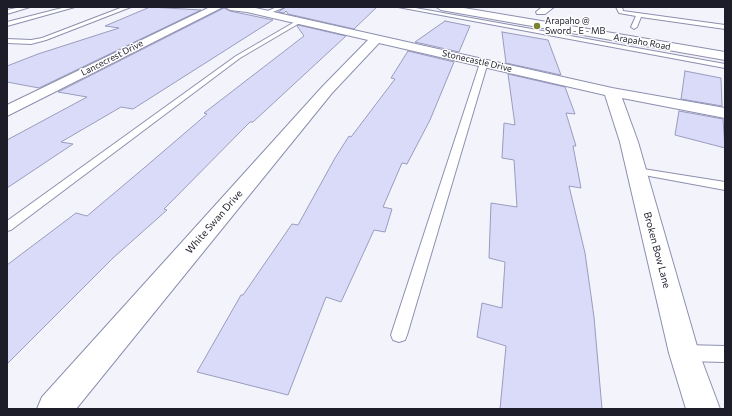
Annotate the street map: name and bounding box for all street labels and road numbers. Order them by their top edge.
street label: Arapaho Road [613,32,671,52]
street label: Lancecrest Drive [79,38,145,78]
street label: Stonecastle Drive [441,48,513,74]
street label: White Swan Drive [183,188,245,256]
street label: Broken Bow Lane [641,211,673,289]

